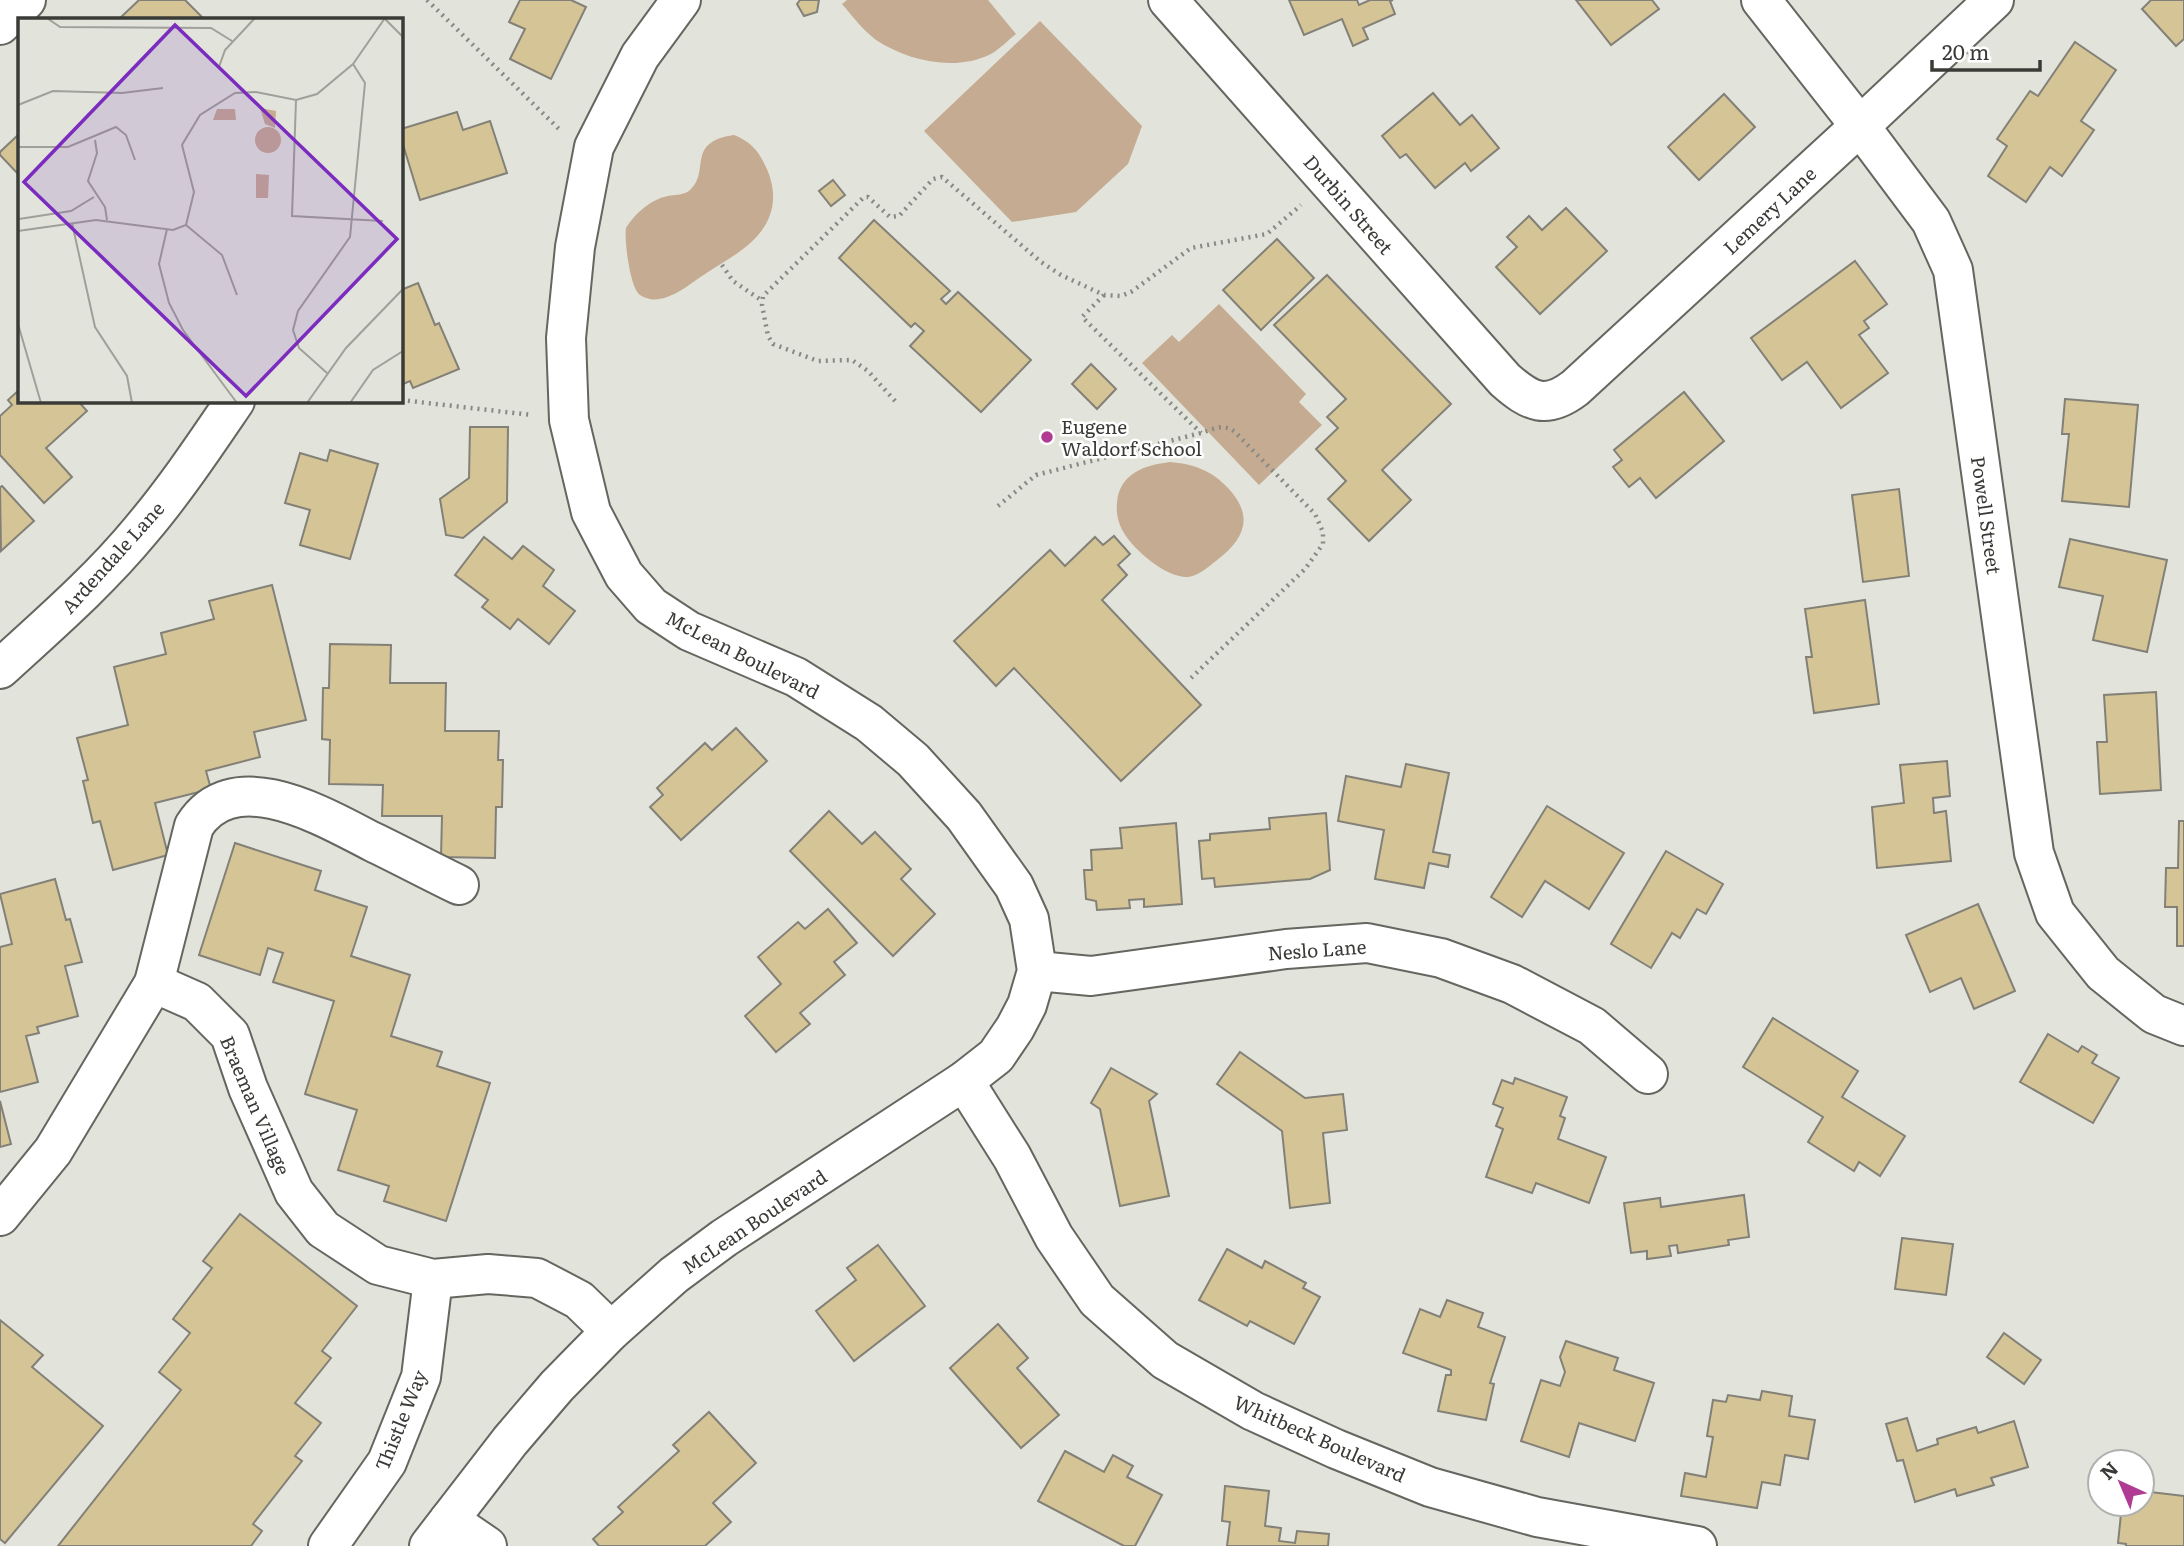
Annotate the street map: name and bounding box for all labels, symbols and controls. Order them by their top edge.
inset map [18,18,402,402]
scale bar [1932,28,2040,72]
text: 20 m [1942,35,1989,66]
street label: Durbin Street [1298,148,1400,260]
street label: Lemery Lane [1716,159,1822,260]
place label: Eugene Waldorf School [1061,412,1202,462]
marker: Eugene Waldorf School [1039,429,1055,445]
street label: Powell Street [1965,454,2009,576]
street label: Ardendale Lane [54,495,170,619]
street label: McLean Boulevard [661,603,825,705]
street label: Neslo Lane [1267,932,1367,966]
street label: Braeman Village [214,1031,298,1179]
street label: McLean Boulevard [676,1162,832,1280]
street label: Thistle Way [367,1365,433,1475]
street label: Whitbeck Boulevard [1229,1387,1411,1489]
north arrow [2086,1448,2156,1518]
text: N [2093,1454,2124,1486]

